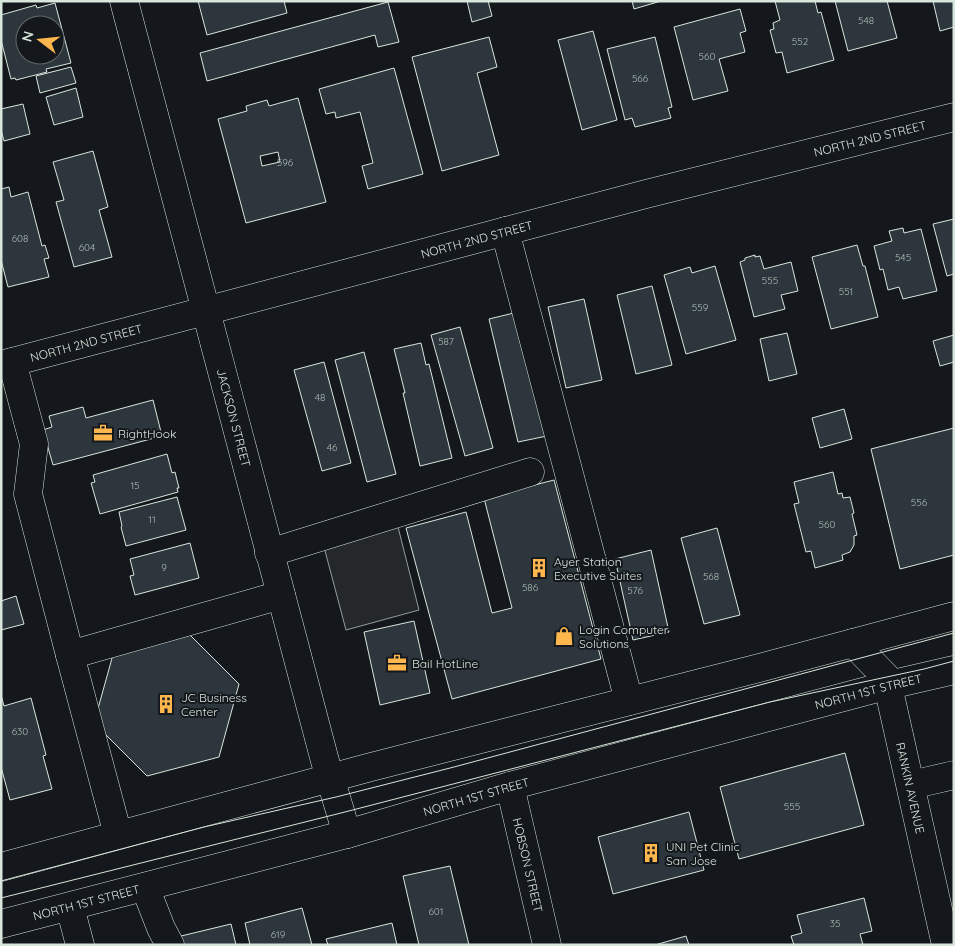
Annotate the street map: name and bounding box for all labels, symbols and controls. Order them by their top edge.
house number: 548 [858,14,874,27]
north arrow [15,15,65,65]
text: N [17,29,38,44]
house number: 552 [792,35,809,48]
house number: 560 [699,50,715,63]
house number: 566 [632,72,649,85]
street label: NORTH 2ND STREET [812,117,928,159]
house number: 596 [277,156,294,169]
street label: NORTH 2ND STREET [419,217,534,261]
house number: 608 [12,232,28,245]
house number: 604 [79,241,95,254]
house number: 545 [895,251,911,264]
house number: 555 [762,274,778,287]
house number: 551 [839,285,853,298]
house number: 559 [692,301,709,314]
street label: NORTH 2ND STREET [28,320,144,364]
house number: 587 [438,335,454,348]
street label: JACKSON STREET [214,367,254,468]
house number: 48 [315,391,325,404]
office icon: RightHook [92,422,114,444]
place label: RightHook [118,426,177,441]
house number: 46 [327,441,338,454]
house number: 15 [130,479,140,492]
house number: 556 [911,496,928,509]
house number: 11 [148,513,156,526]
house number: 560 [819,518,835,531]
place label: Ayer Station Executive Suites [554,554,642,583]
building icon: Ayer Station Executive Suites [528,557,550,579]
house number: 9 [161,561,167,574]
house number: 568 [703,570,719,583]
house number: 586 [522,581,539,594]
house number: 576 [627,584,643,597]
place label: Login Computer Solutions [579,622,669,651]
shop icon: Login Computer Solutions [553,625,575,647]
office icon: Bail HotLine [386,652,408,674]
place label: Bail HotLine [412,656,479,671]
street label: NORTH 1ST STREET [813,670,923,712]
place label: JC Business Center [181,690,247,719]
building icon: JC Business Center [155,693,177,715]
house number: 630 [12,725,28,738]
street label: RANKIN AVENUE [893,741,928,835]
street label: NORTH 1ST STREET [421,774,531,819]
house number: 555 [784,800,800,813]
street label: HOBSON STREET [510,816,547,914]
place label: UNI Pet Clinic San Jose [666,839,740,868]
building icon: UNI Pet Clinic San Jose [640,842,662,864]
street label: NORTH 1ST STREET [31,881,141,923]
house number: 601 [428,905,444,918]
house number: 35 [830,917,840,930]
house number: 619 [271,928,286,941]

